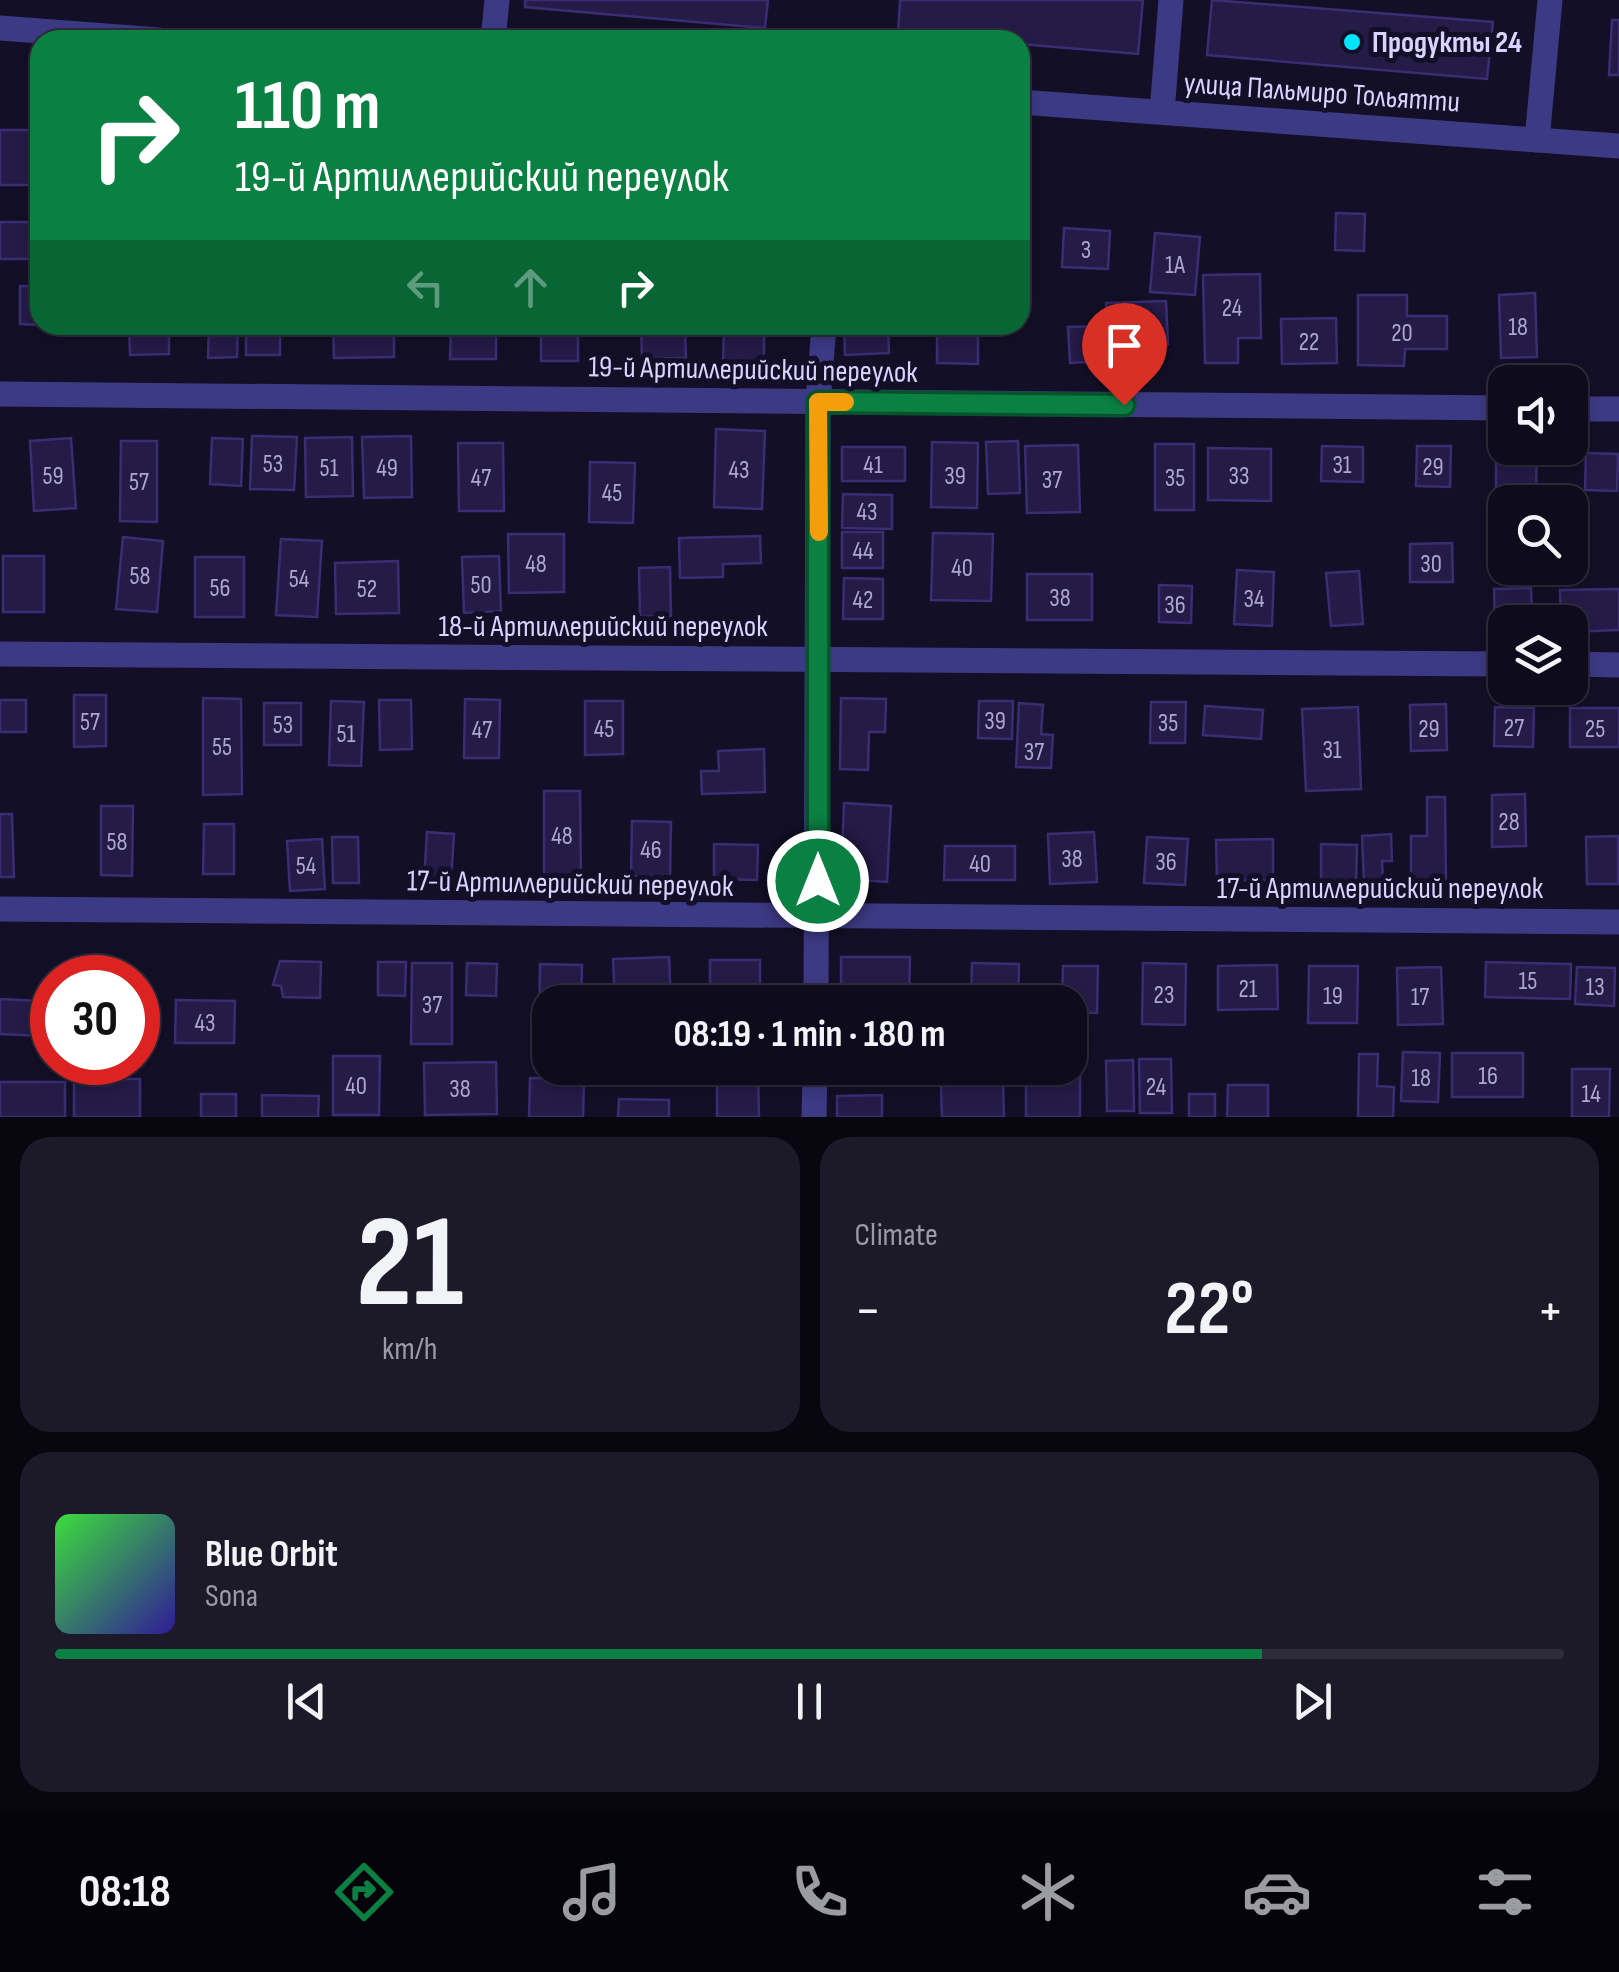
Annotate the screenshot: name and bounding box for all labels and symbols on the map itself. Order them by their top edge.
place label: Продукты 24 [1372,25,1522,61]
marker: Продукты 24 [1341,31,1363,53]
street label: улица Пальмиро Тольятти [1183,65,1461,121]
house number: 3 [1081,235,1091,266]
house number: 1А [1165,250,1185,281]
house number: 24 [1222,293,1242,324]
pin [1082,303,1167,406]
house number: 18 [1508,312,1528,343]
house number: 20 [1391,318,1413,349]
house number: 22 [1299,327,1319,358]
street label: 19-й Артиллерийский переулок [588,349,919,391]
house number: 53 [263,449,283,480]
house number: 41 [863,450,883,481]
house number: 31 [1332,450,1352,481]
house number: 29 [1422,452,1444,483]
house number: 51 [320,453,339,484]
house number: 49 [376,453,398,484]
house number: 43 [728,455,750,486]
house number: 59 [42,461,64,492]
house number: 39 [944,461,966,492]
house number: 33 [1229,461,1249,492]
house number: 47 [471,463,491,494]
house number: 35 [1165,463,1185,494]
house number: 37 [1042,465,1062,496]
house number: 57 [129,467,149,498]
house number: 45 [602,478,622,509]
house number: 43 [856,497,878,528]
house number: 44 [852,536,874,567]
house number: 48 [525,549,547,580]
house number: 30 [1420,549,1442,580]
house number: 40 [951,553,973,584]
house number: 58 [129,561,151,592]
house number: 54 [289,564,309,595]
house number: 50 [470,570,492,601]
house number: 56 [210,573,230,604]
house number: 52 [357,574,377,605]
house number: 38 [1049,583,1071,614]
house number: 34 [1244,584,1264,615]
house number: 42 [853,585,873,616]
house number: 36 [1164,590,1186,621]
street label: 18-й Артиллерийский переулок [438,609,768,645]
house number: 39 [984,706,1006,737]
house number: 57 [80,707,100,738]
house number: 35 [1158,708,1178,739]
house number: 53 [273,710,293,741]
house number: 27 [1504,713,1524,744]
house number: 45 [594,714,614,745]
house number: 29 [1418,714,1440,745]
house number: 25 [1585,714,1605,745]
house number: 47 [472,715,492,746]
house number: 51 [337,719,356,750]
house number: 55 [212,732,232,763]
house number: 31 [1322,735,1342,766]
house number: 37 [1024,737,1044,768]
house number: 28 [1498,807,1520,838]
house number: 48 [551,821,573,852]
house number: 58 [106,827,128,858]
position arrow [766,829,870,933]
house number: 46 [640,835,662,866]
house number: 38 [1061,844,1083,875]
house number: 36 [1155,847,1177,878]
house number: 40 [969,849,991,880]
house number: 54 [296,851,316,882]
street label: 17-й Артиллерийский переулок [406,863,734,905]
street label: 17-й Артиллерийский переулок [1217,871,1544,907]
speed limit sign: 30 [30,955,160,1085]
house number: 15 [1519,966,1537,997]
house number: 13 [1585,972,1605,1003]
house number: 21 [1238,974,1258,1005]
house number: 23 [1154,980,1174,1011]
house number: 19 [1323,981,1343,1012]
house number: 17 [1411,982,1429,1013]
house number: 37 [422,990,442,1021]
house number: 43 [194,1008,216,1039]
house number: 16 [1478,1061,1498,1092]
house number: 18 [1411,1063,1431,1094]
house number: 40 [345,1071,367,1102]
house number: 24 [1146,1072,1166,1103]
house number: 38 [449,1074,471,1105]
house number: 14 [1581,1079,1601,1110]

